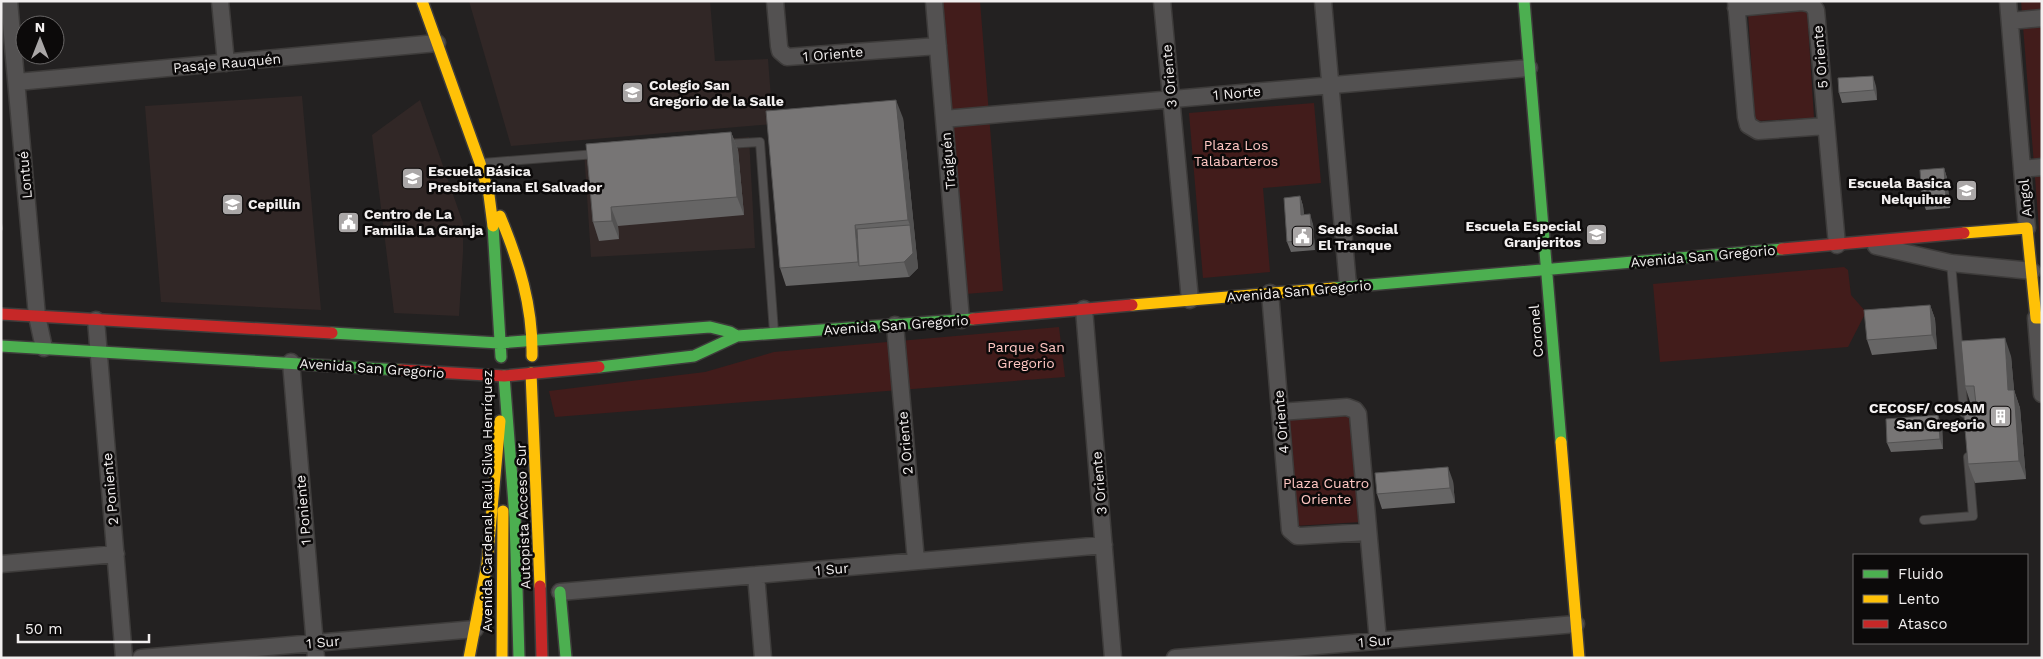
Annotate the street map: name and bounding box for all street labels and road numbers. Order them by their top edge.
street label: 5 Oriente [1809,25,1831,89]
street label: 1 Oriente [802,43,864,65]
street label: 3 Oriente [1158,44,1180,108]
street label: Pasaje Rauquén [172,50,282,76]
street label: 1 Norte [1212,83,1262,103]
street label: Traiguén [938,132,958,190]
street label: Lontué [15,151,35,199]
street label: Angol [2015,178,2035,218]
street label: Avenida San Gregorio [1630,242,1776,270]
street label: Avenida San Gregorio [1226,277,1372,305]
street label: Coronel [1526,303,1546,358]
street label: Avenida San Gregorio [823,312,969,338]
street label: Avenida San Gregorio [299,355,445,381]
street label: Avenida Cardenal Raúl Silva Henríquez [479,370,495,632]
street label: 4 Oriente [1270,390,1292,454]
street label: 2 Oriente [894,411,916,475]
street label: Autopista Acceso Sur [512,442,534,589]
street label: 3 Oriente [1088,451,1110,515]
street label: 2 Poniente [99,452,121,526]
street label: 1 Poniente [292,474,314,546]
street label: 1 Sur [815,560,850,578]
street label: 1 Sur [1358,632,1393,650]
street label: 1 Sur [306,633,341,651]

